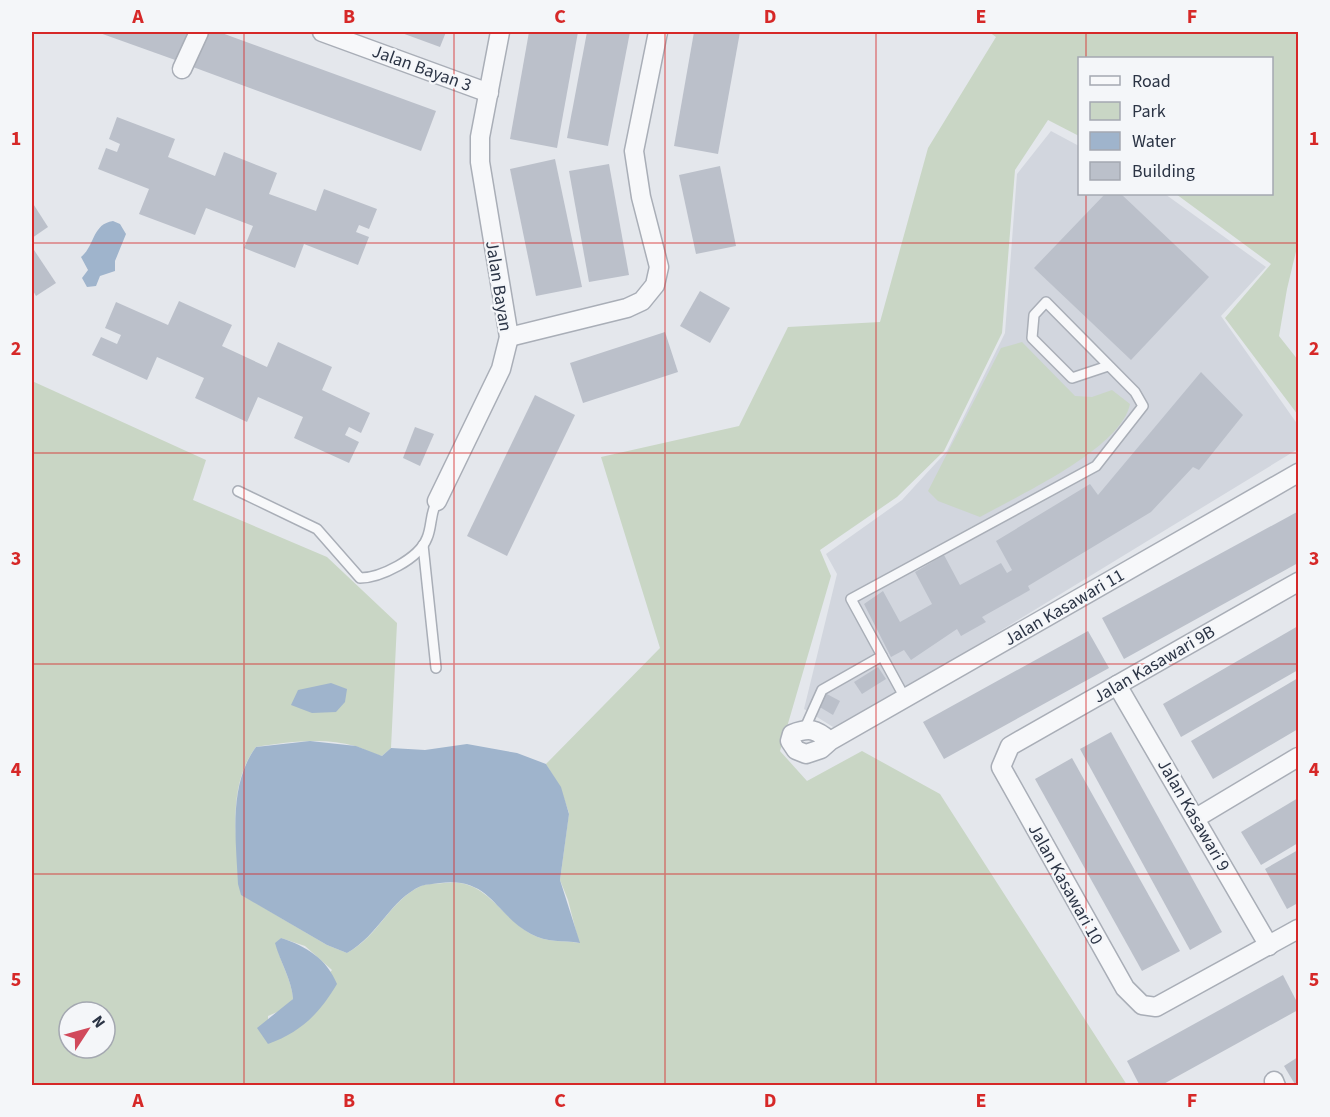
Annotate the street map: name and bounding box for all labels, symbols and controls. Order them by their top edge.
text: A [131,3,144,31]
text: B [343,3,355,31]
text: C [554,3,566,31]
text: D [764,3,776,31]
text: E [976,3,986,31]
text: F [1187,3,1197,31]
street label: Jalan Bayan 3 [369,39,475,98]
legend [1078,57,1273,195]
text: Road [1132,69,1171,94]
text: Park [1132,99,1166,124]
text: 1 [11,125,21,153]
text: 1 [1309,125,1319,153]
text: Water [1132,129,1176,154]
text: Building [1132,159,1195,184]
street label: Jalan Bayan [479,239,518,333]
text: 2 [11,335,21,363]
text: 2 [1309,335,1319,363]
text: 3 [11,545,21,573]
text: 3 [1309,545,1319,573]
street label: Jalan Kasawari 11 [1000,563,1129,652]
street label: Jalan Kasawari 9B [1089,619,1220,709]
street label: Jalan Kasawari 9 [1151,754,1236,876]
text: 4 [11,756,22,784]
text: 4 [1309,756,1320,784]
street label: Jalan Kasawari 10 [1022,819,1109,949]
text: 5 [11,966,21,994]
text: 5 [1309,966,1319,994]
north arrow [57,1000,117,1060]
text: N [86,1011,110,1033]
text: A [131,1087,144,1115]
text: B [343,1087,355,1115]
text: C [554,1087,566,1115]
text: D [764,1087,776,1115]
text: E [976,1087,986,1115]
text: F [1187,1087,1197,1115]

